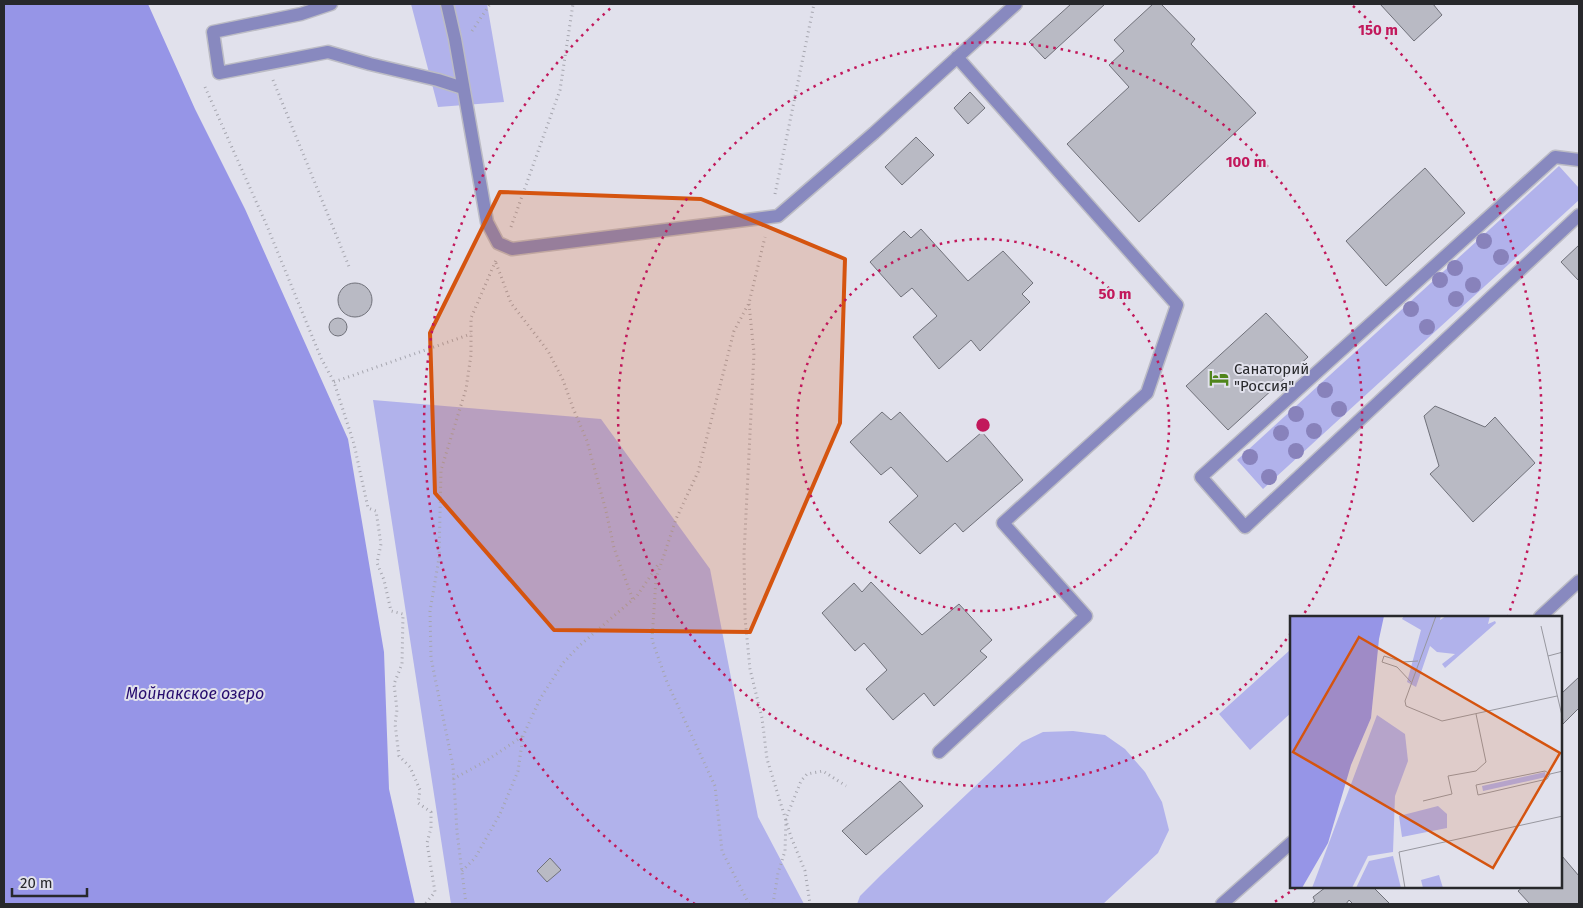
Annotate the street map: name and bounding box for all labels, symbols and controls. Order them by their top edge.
text: 150 m [1358,21,1398,39]
text: 100 m [1226,153,1266,171]
text: 50 m [1098,285,1132,303]
place label: Санаторий "Россия" [1234,360,1309,395]
hotel icon: Санаторий "Россия" [1208,367,1230,389]
centre of rings [974,416,992,434]
inset map [1290,616,1563,888]
water label: Мойнакское озеро [126,684,264,703]
scale bar [12,866,88,898]
text: 20 m [20,874,53,892]

